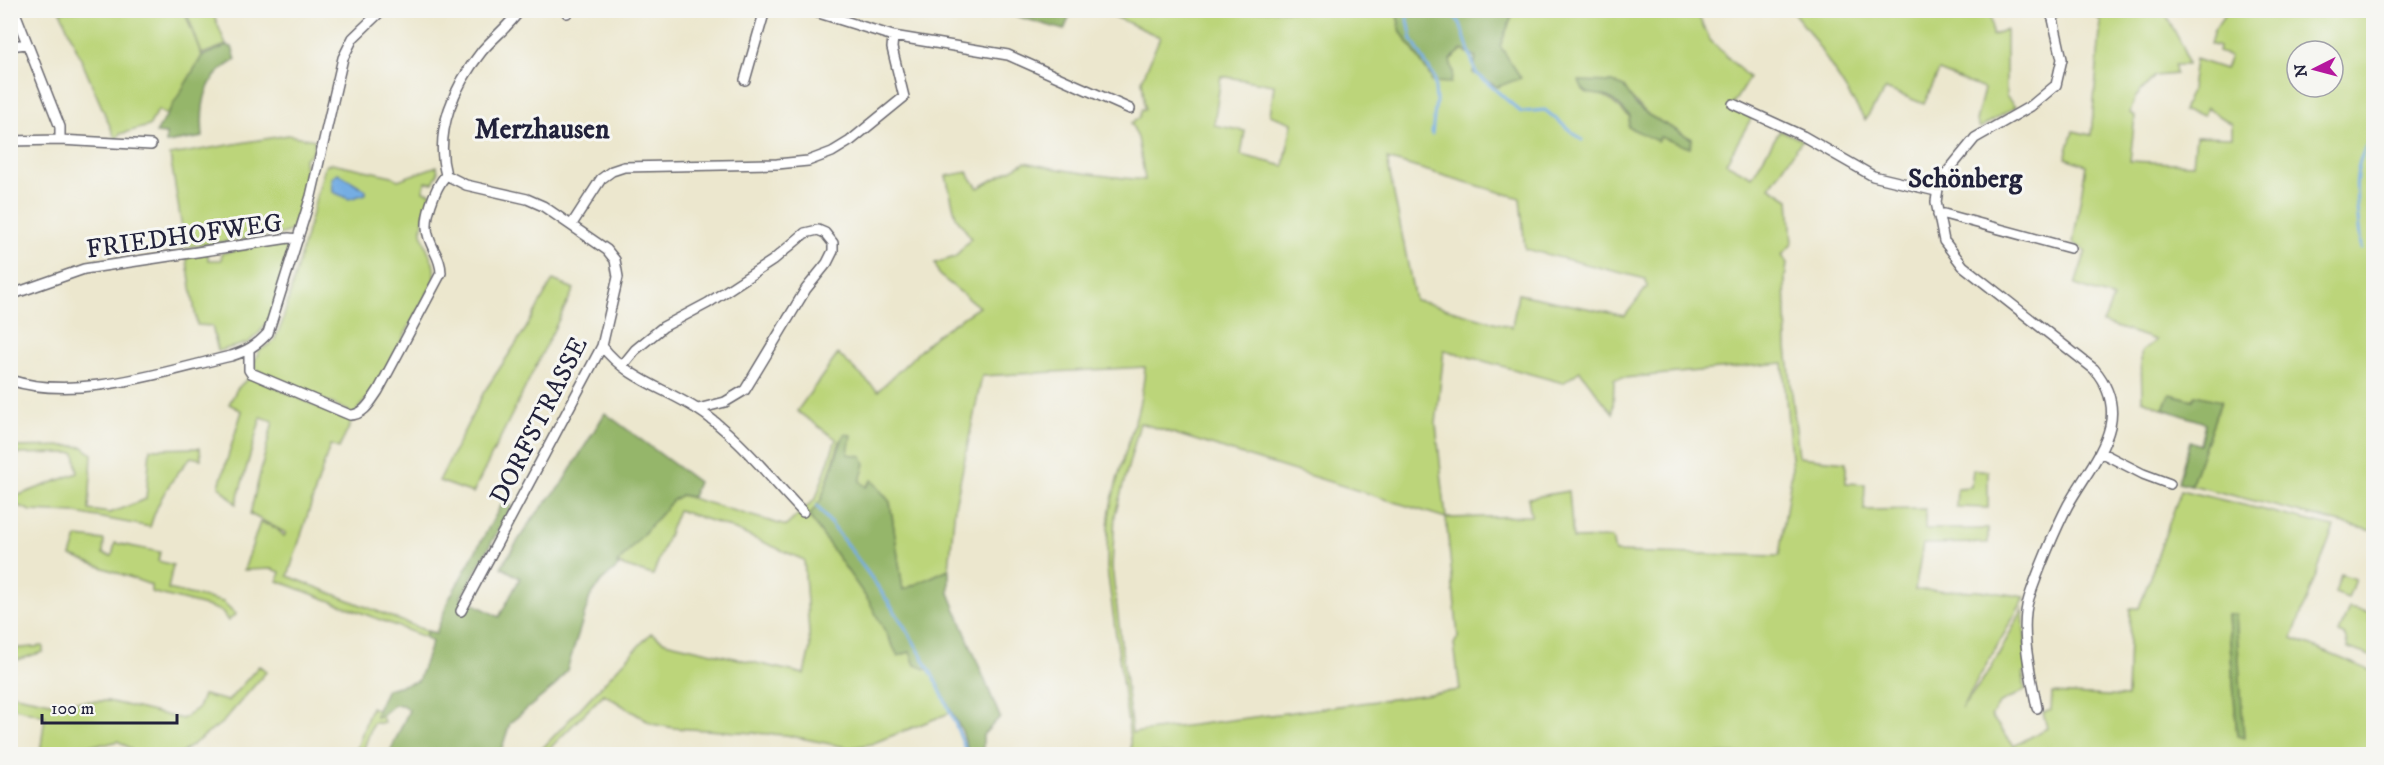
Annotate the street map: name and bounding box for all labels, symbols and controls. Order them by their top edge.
north arrow [2285,39,2345,99]
text: N [2290,63,2312,78]
district label: Merzhausen [474,112,610,147]
district label: Schönberg [1908,162,2023,196]
street label: FRIEDHOFWEG [84,206,284,267]
street label: DORFSTRASSE [483,331,596,510]
scale bar [42,687,177,725]
text: 100 m [51,698,94,720]

